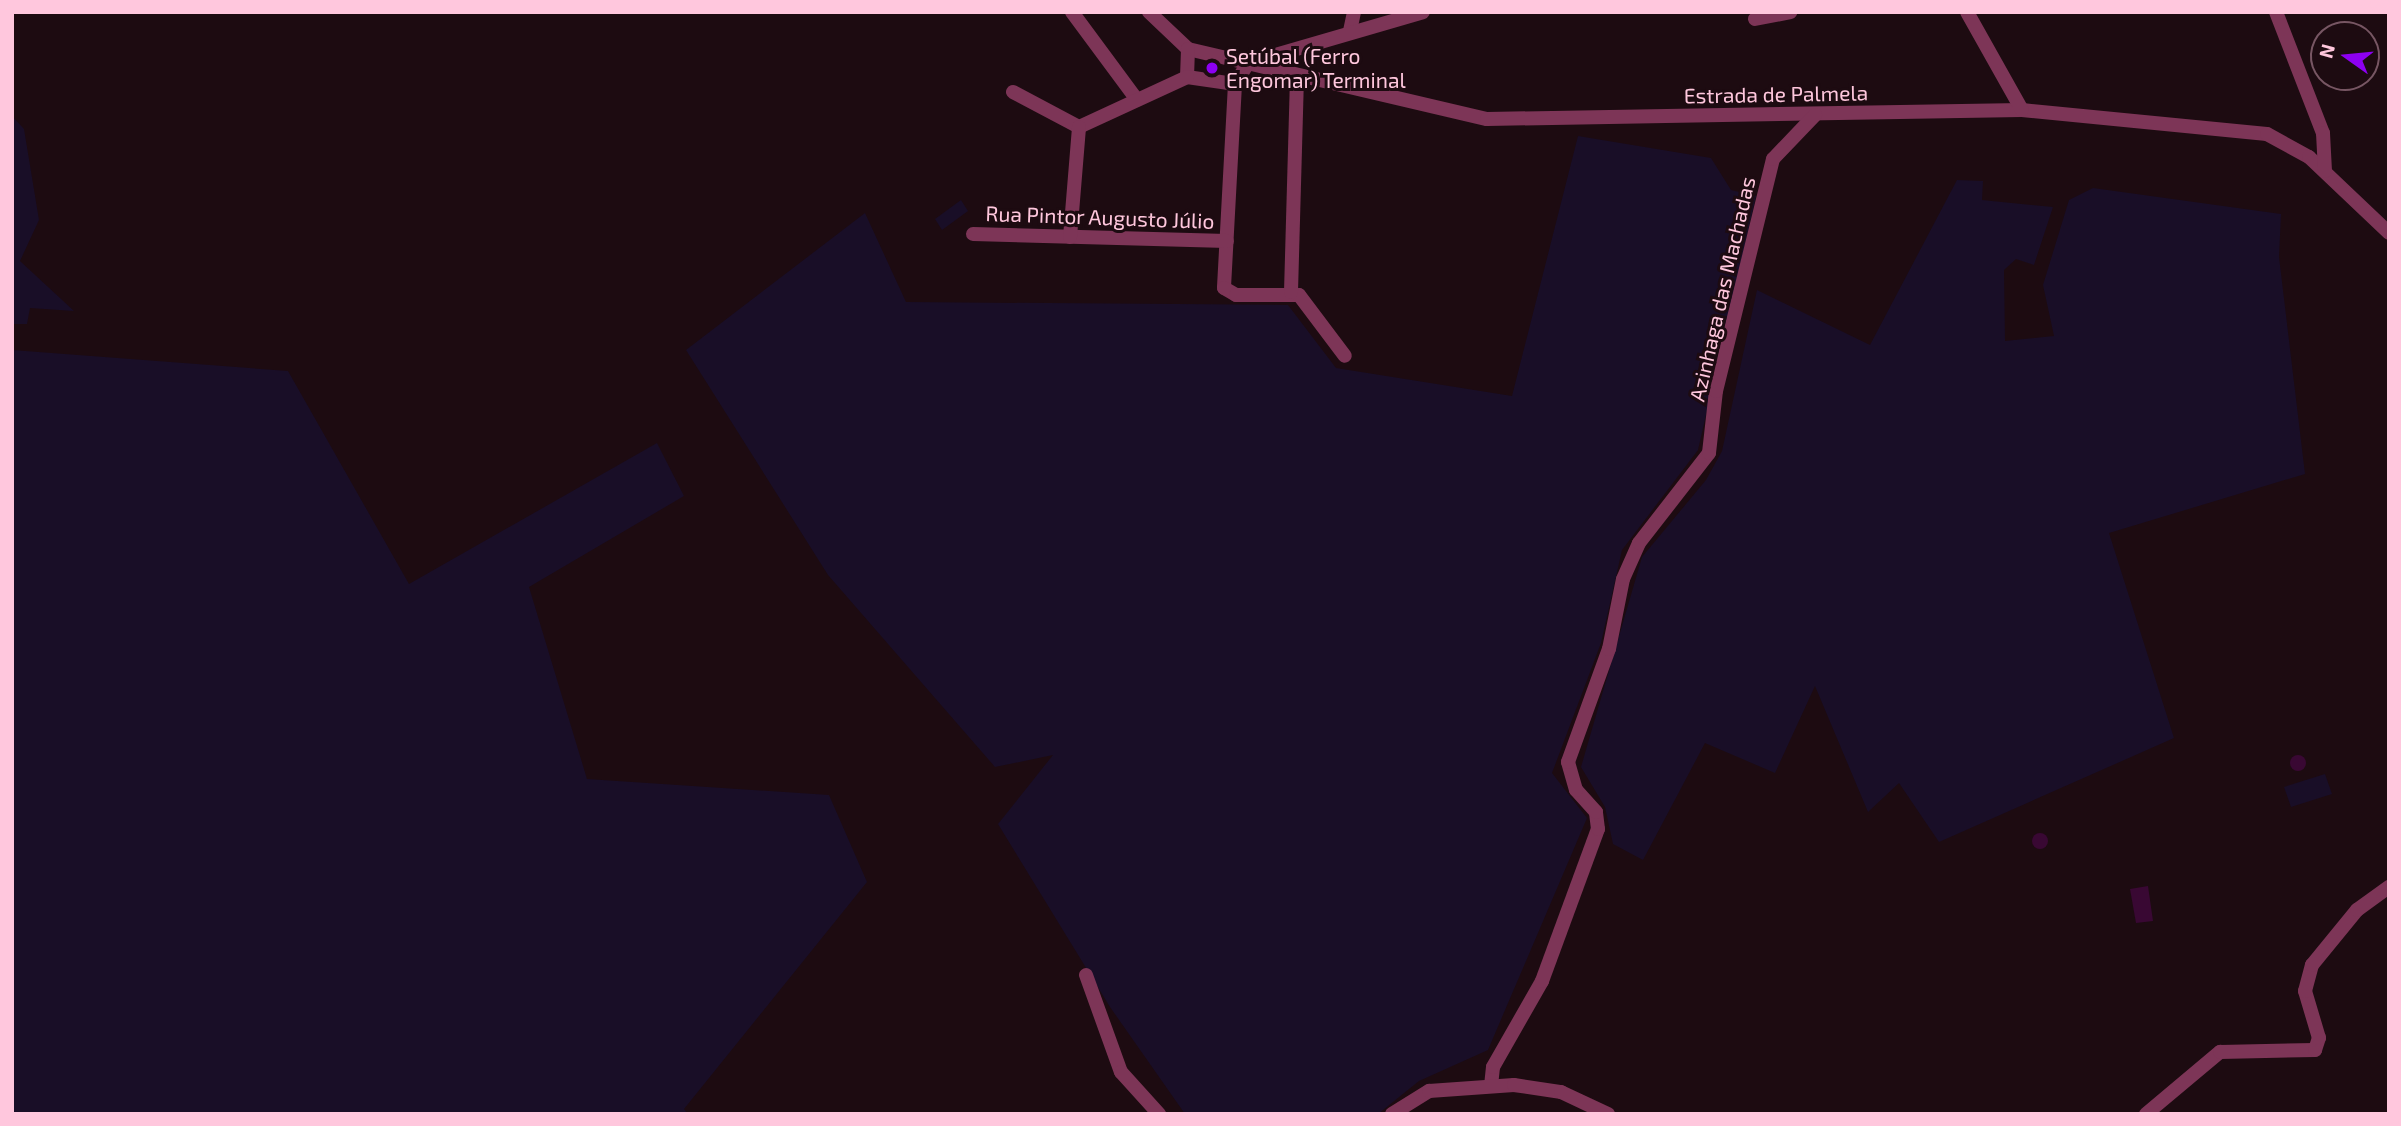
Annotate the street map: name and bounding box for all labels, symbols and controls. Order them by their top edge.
north arrow [2310,21,2380,91]
text: N [2313,41,2339,61]
place label: Setúbal (Ferro Engomar) Terminal [1226,43,1406,93]
marker: Setúbal (Ferro Engomar) Terminal [1204,60,1220,76]
street label: Estrada de Palmela [1684,80,1868,108]
street label: Azinhaga das Machadas [1684,174,1760,404]
street label: Rua Pintor Augusto Júlio [984,200,1216,234]

